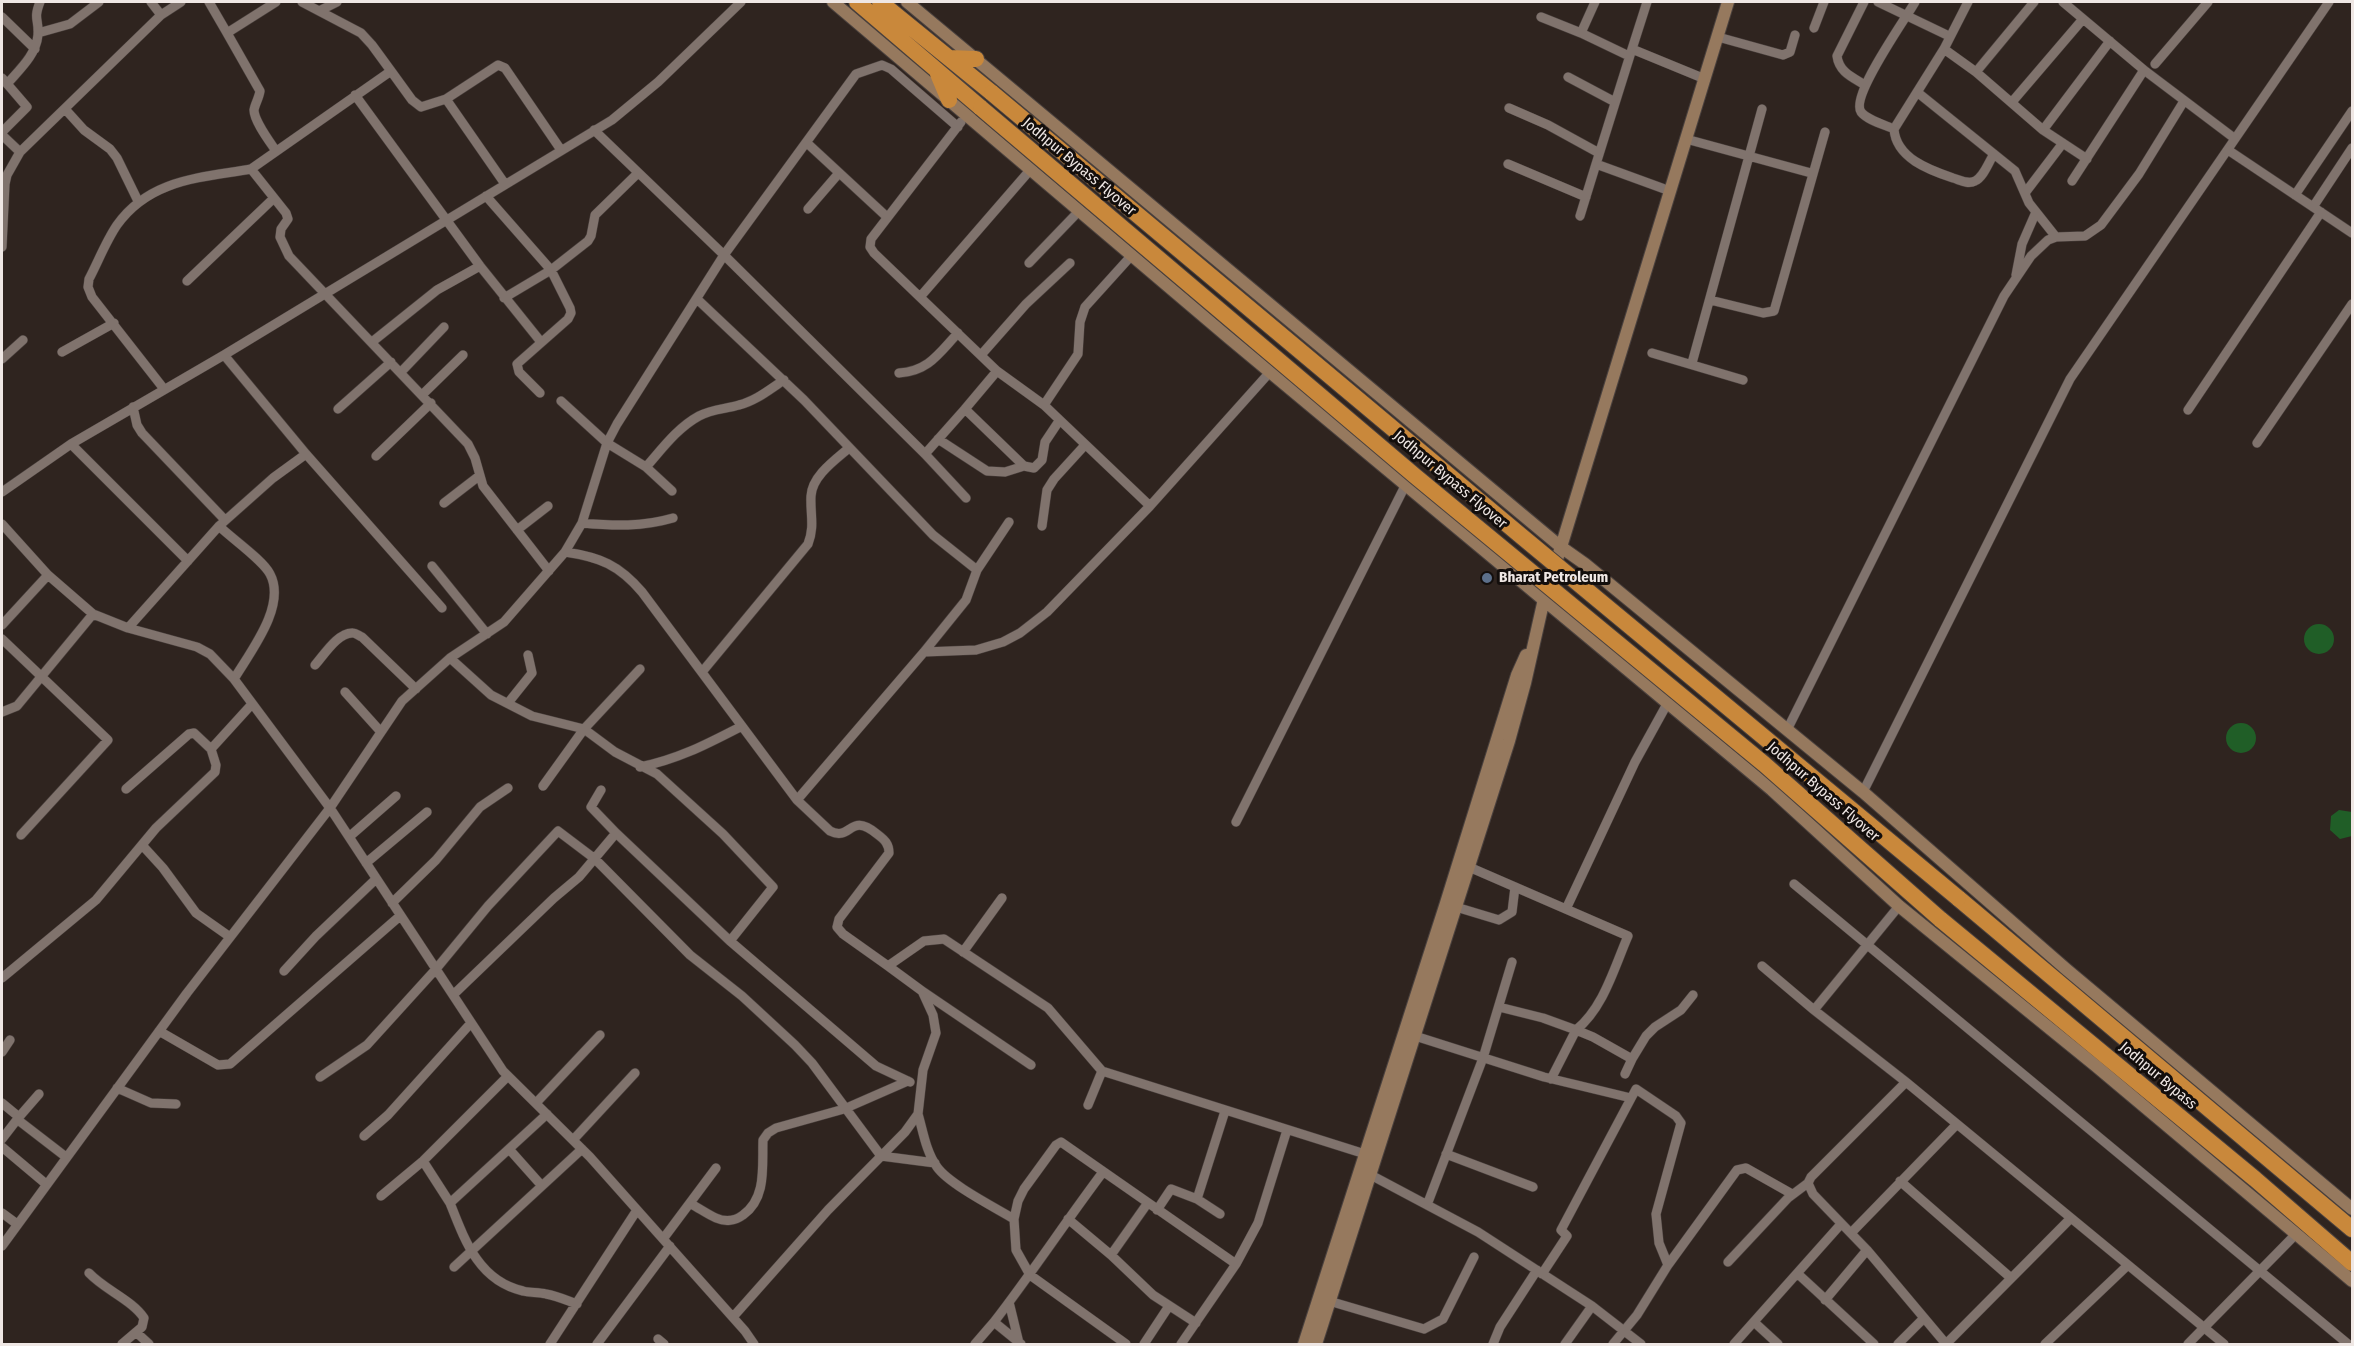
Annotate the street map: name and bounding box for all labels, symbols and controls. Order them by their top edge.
street label: Jodhpur Bypass Flyover [1019,114,1139,220]
street label: Jodhpur Bypass Flyover [1390,427,1510,533]
place label: Bharat Petroleum [1499,569,1608,587]
marker: Bharat Petroleum [1480,571,1494,585]
street label: Jodhpur Bypass Flyover [1763,738,1883,846]
street label: Jodhpur Bypass [2116,1039,2200,1113]

